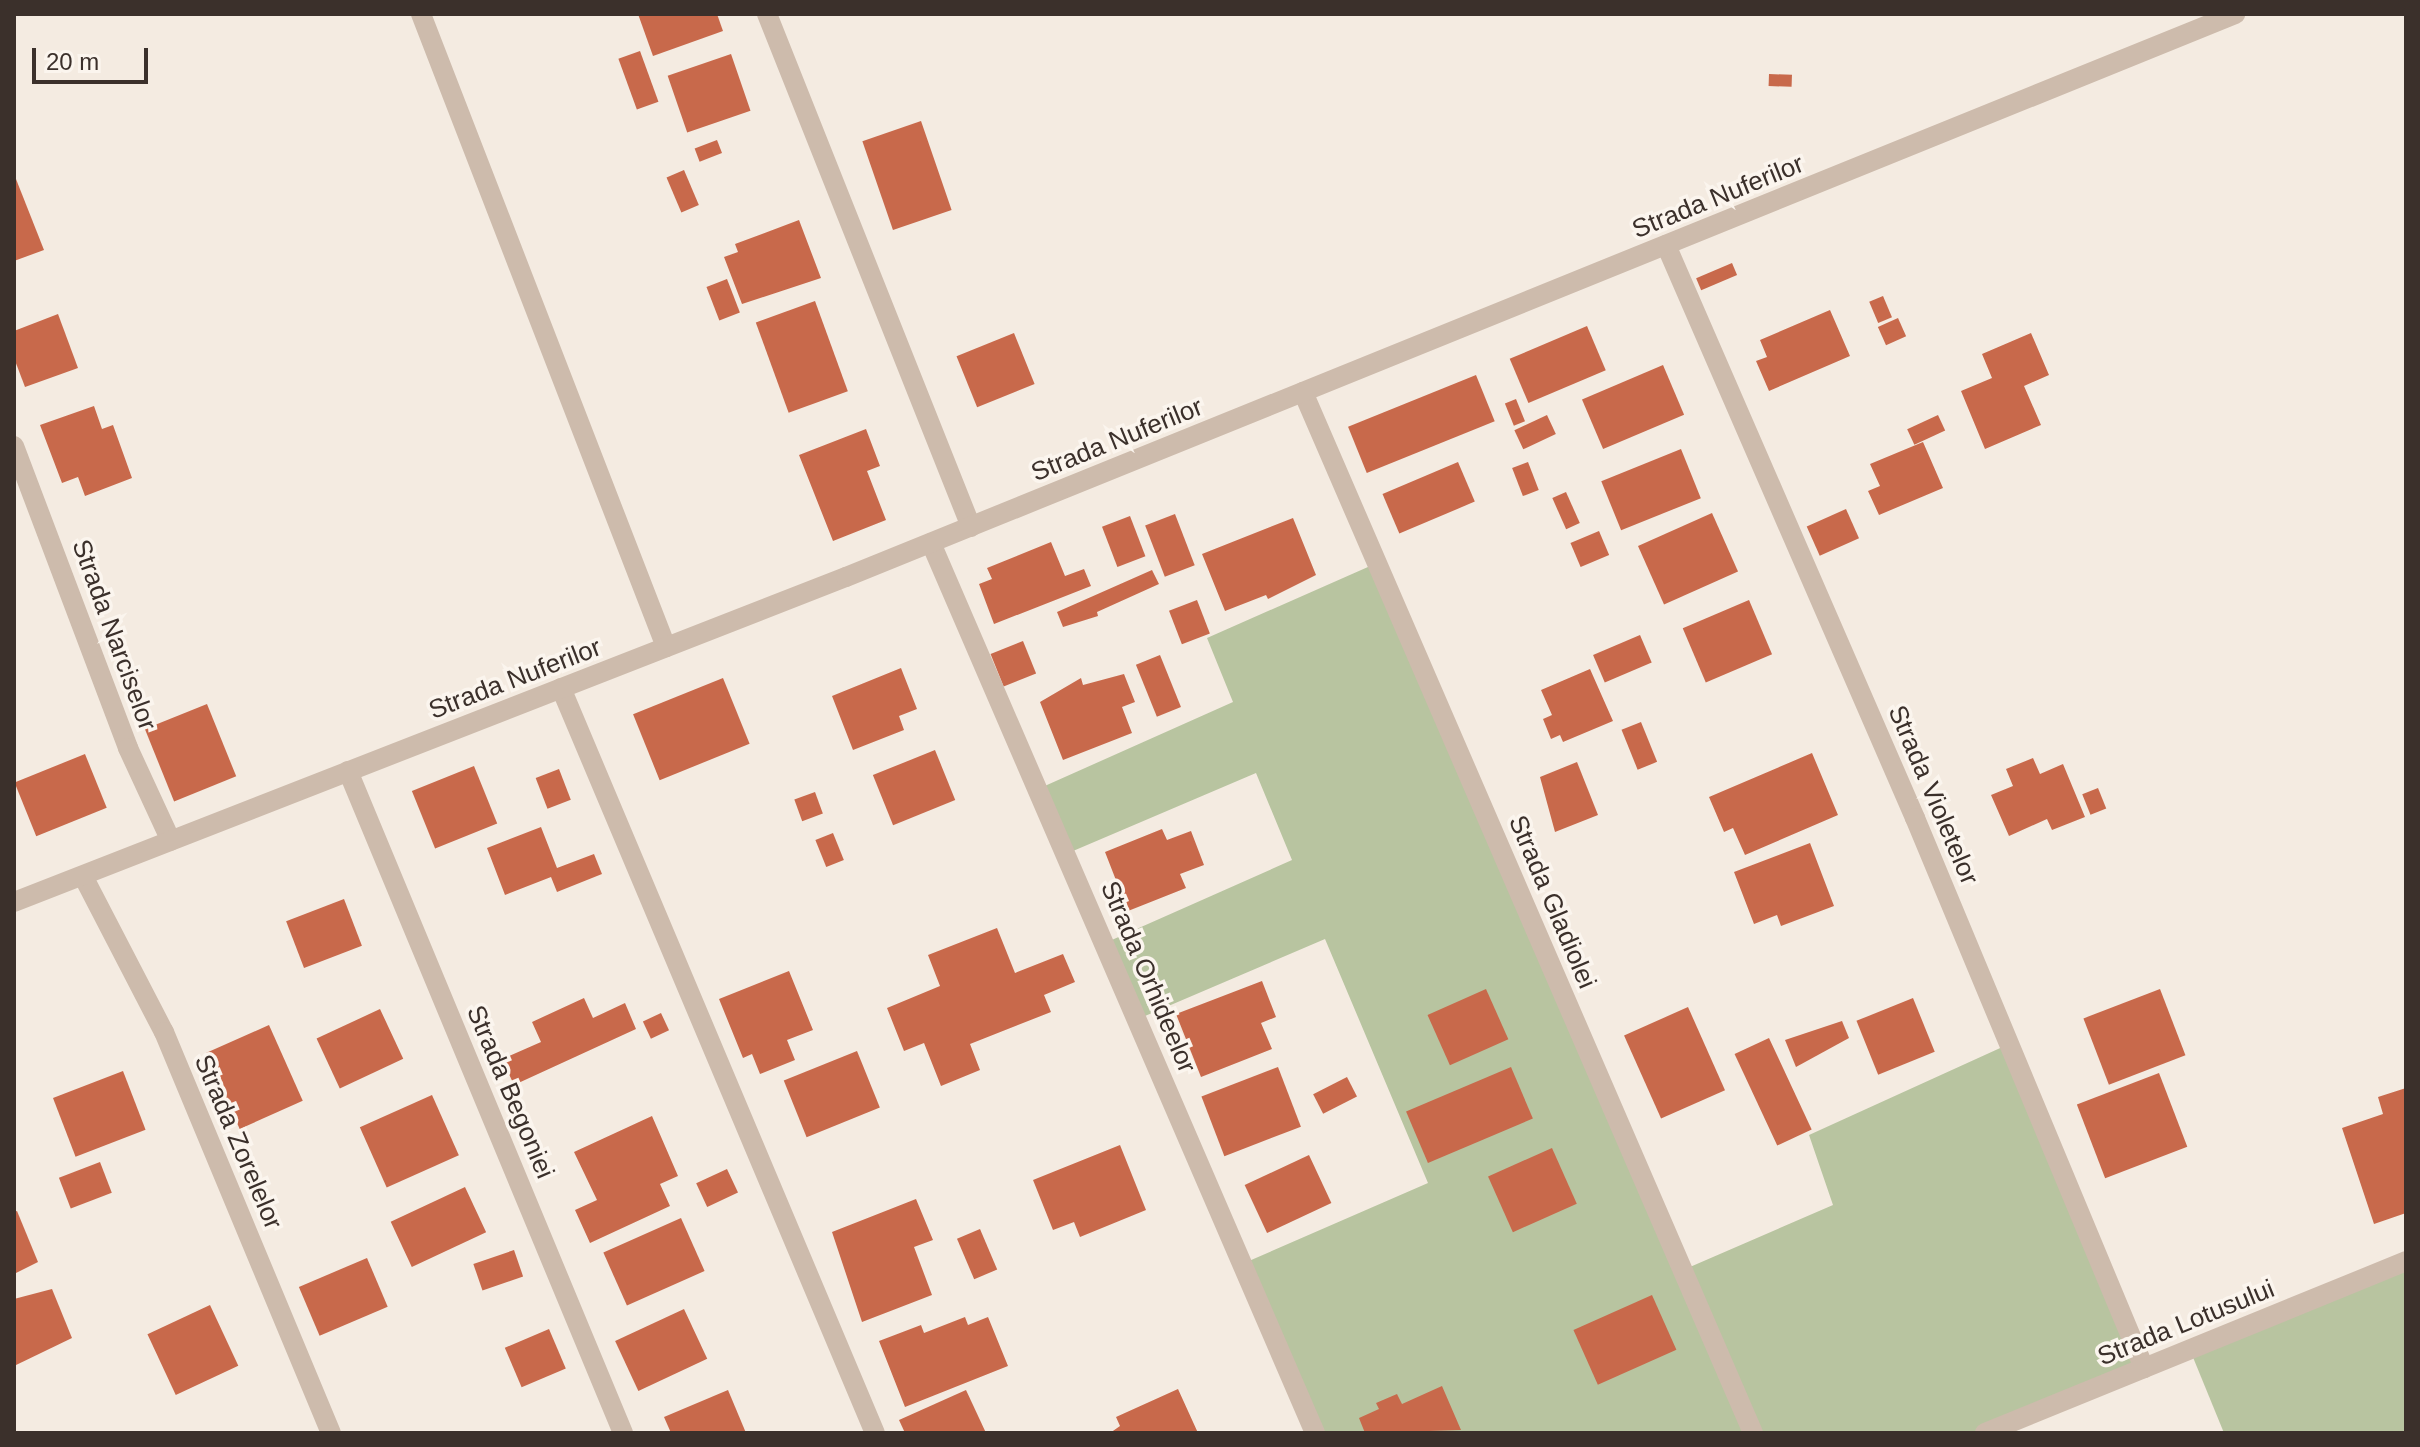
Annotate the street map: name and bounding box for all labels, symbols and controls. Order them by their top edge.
scale bar [36,32,152,82]
text: 20 m [46,48,99,75]
street label: Strada Nuferilor [1628,148,1808,246]
street label: Strada Nuferilor [1027,391,1207,489]
street label: Strada Narciselor [65,535,163,735]
street label: Strada Nuferilor [424,632,606,726]
street label: Strada Violetelor [1881,701,1985,889]
street label: Strada Gladiolei [1501,811,1603,993]
street label: Strada Orhideelor [1094,876,1202,1078]
street label: Strada Begoniei [459,1001,561,1183]
street label: Strada Zorelelor [187,1050,289,1234]
street label: Strada Lotusului [2093,1273,2279,1373]

